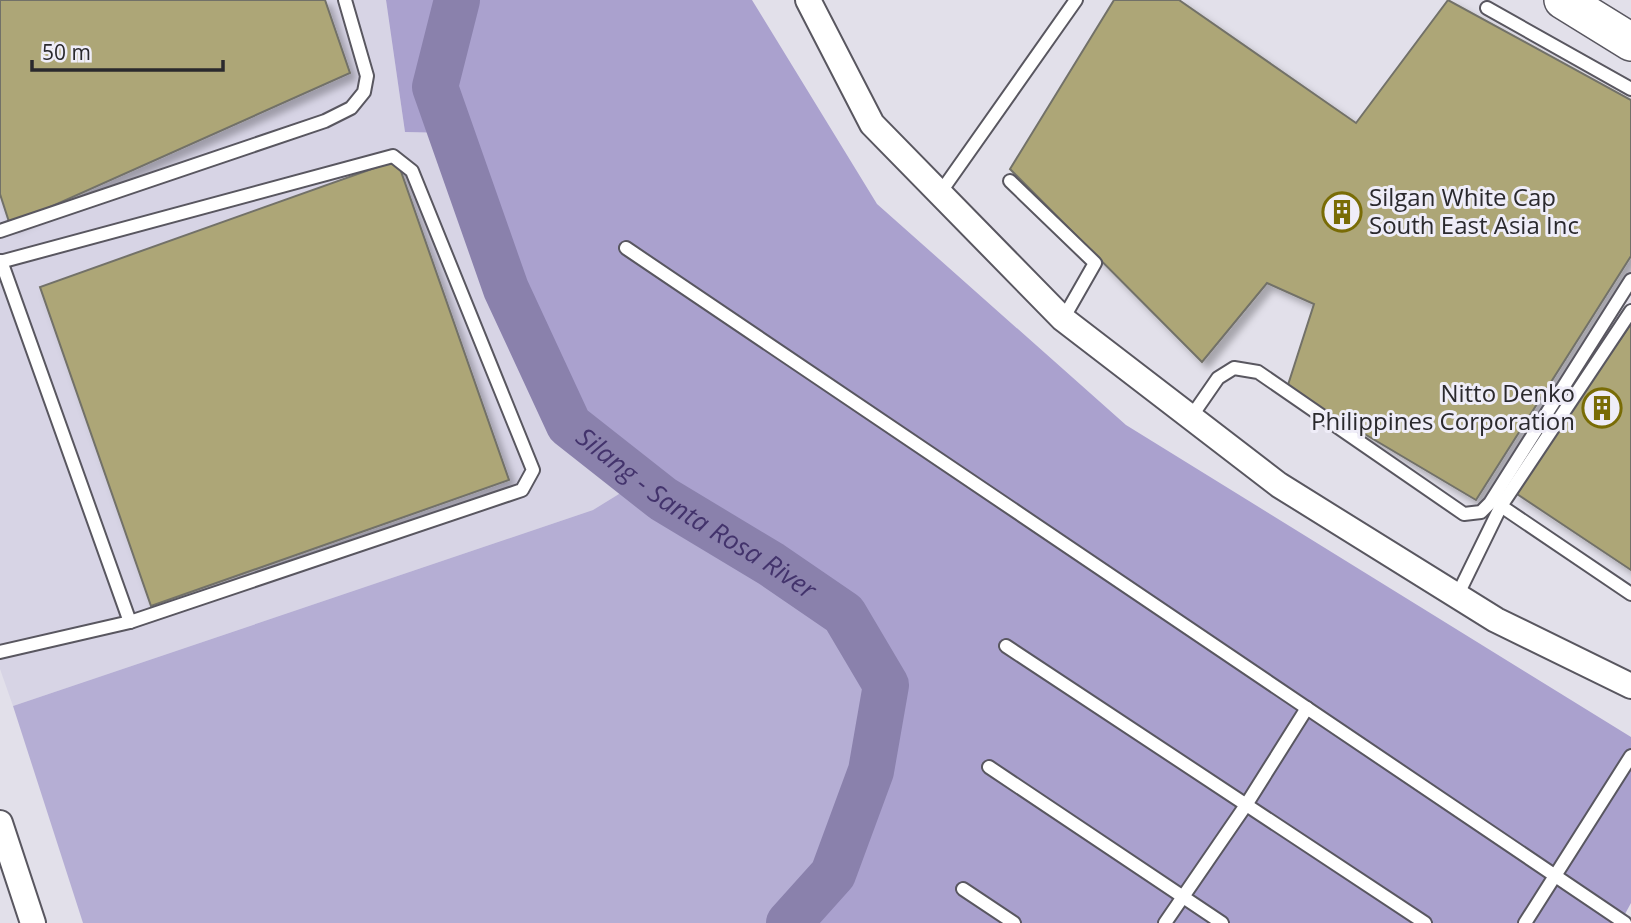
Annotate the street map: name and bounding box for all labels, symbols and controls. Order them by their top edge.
scale bar [32,28,222,72]
text: 50 m [42,38,91,66]
place label: Silgan White Cap South East Asia Inc [1369,180,1579,241]
building icon: Silgan White Cap South East Asia Inc [1321,191,1363,233]
place label: Nitto Denko Philippines Corporation [1311,376,1575,437]
building icon: Nitto Denko Philippines Corporation [1581,387,1623,429]
water label: Silang - Santa Rosa River [569,419,825,608]

